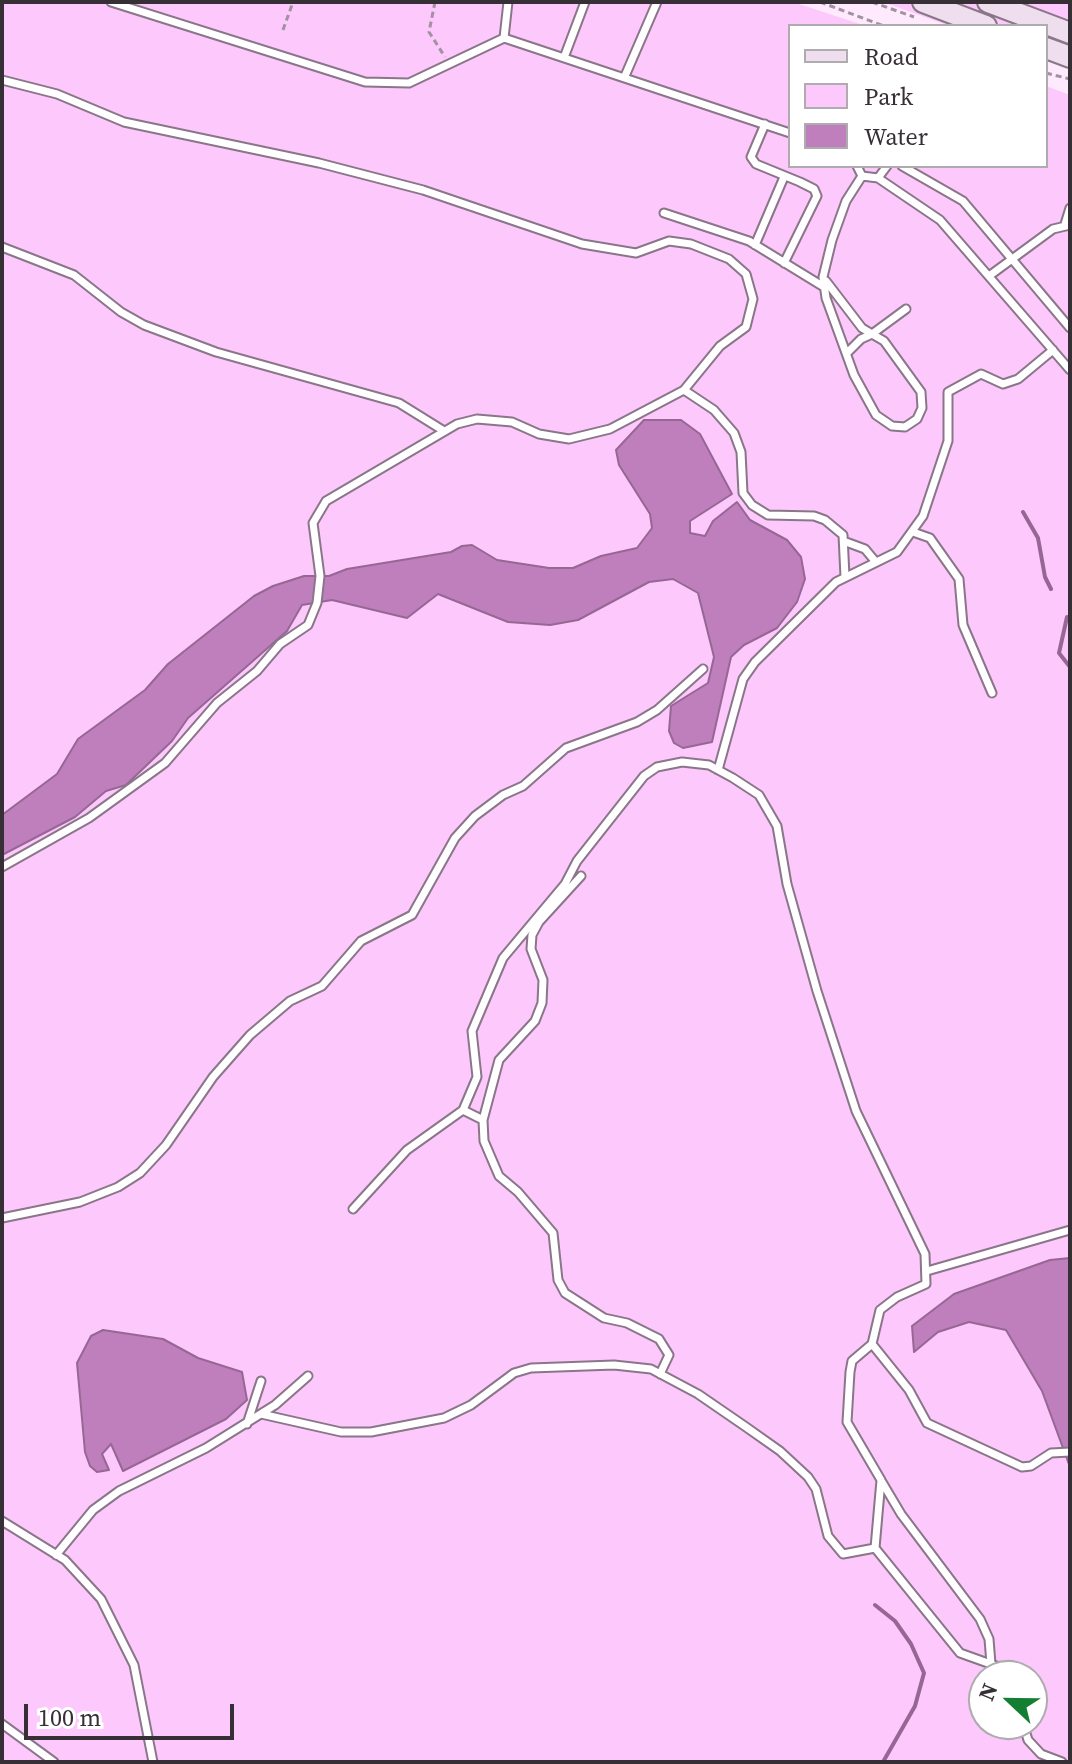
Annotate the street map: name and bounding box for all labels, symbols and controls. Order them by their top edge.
legend [788,24,1048,168]
text: Road [864,40,918,73]
text: Park [864,80,913,113]
text: Water [864,120,928,153]
north arrow [968,1660,1048,1740]
text: N [971,1679,1005,1705]
scale bar [28,1688,238,1738]
text: 100 m [38,1701,101,1734]

